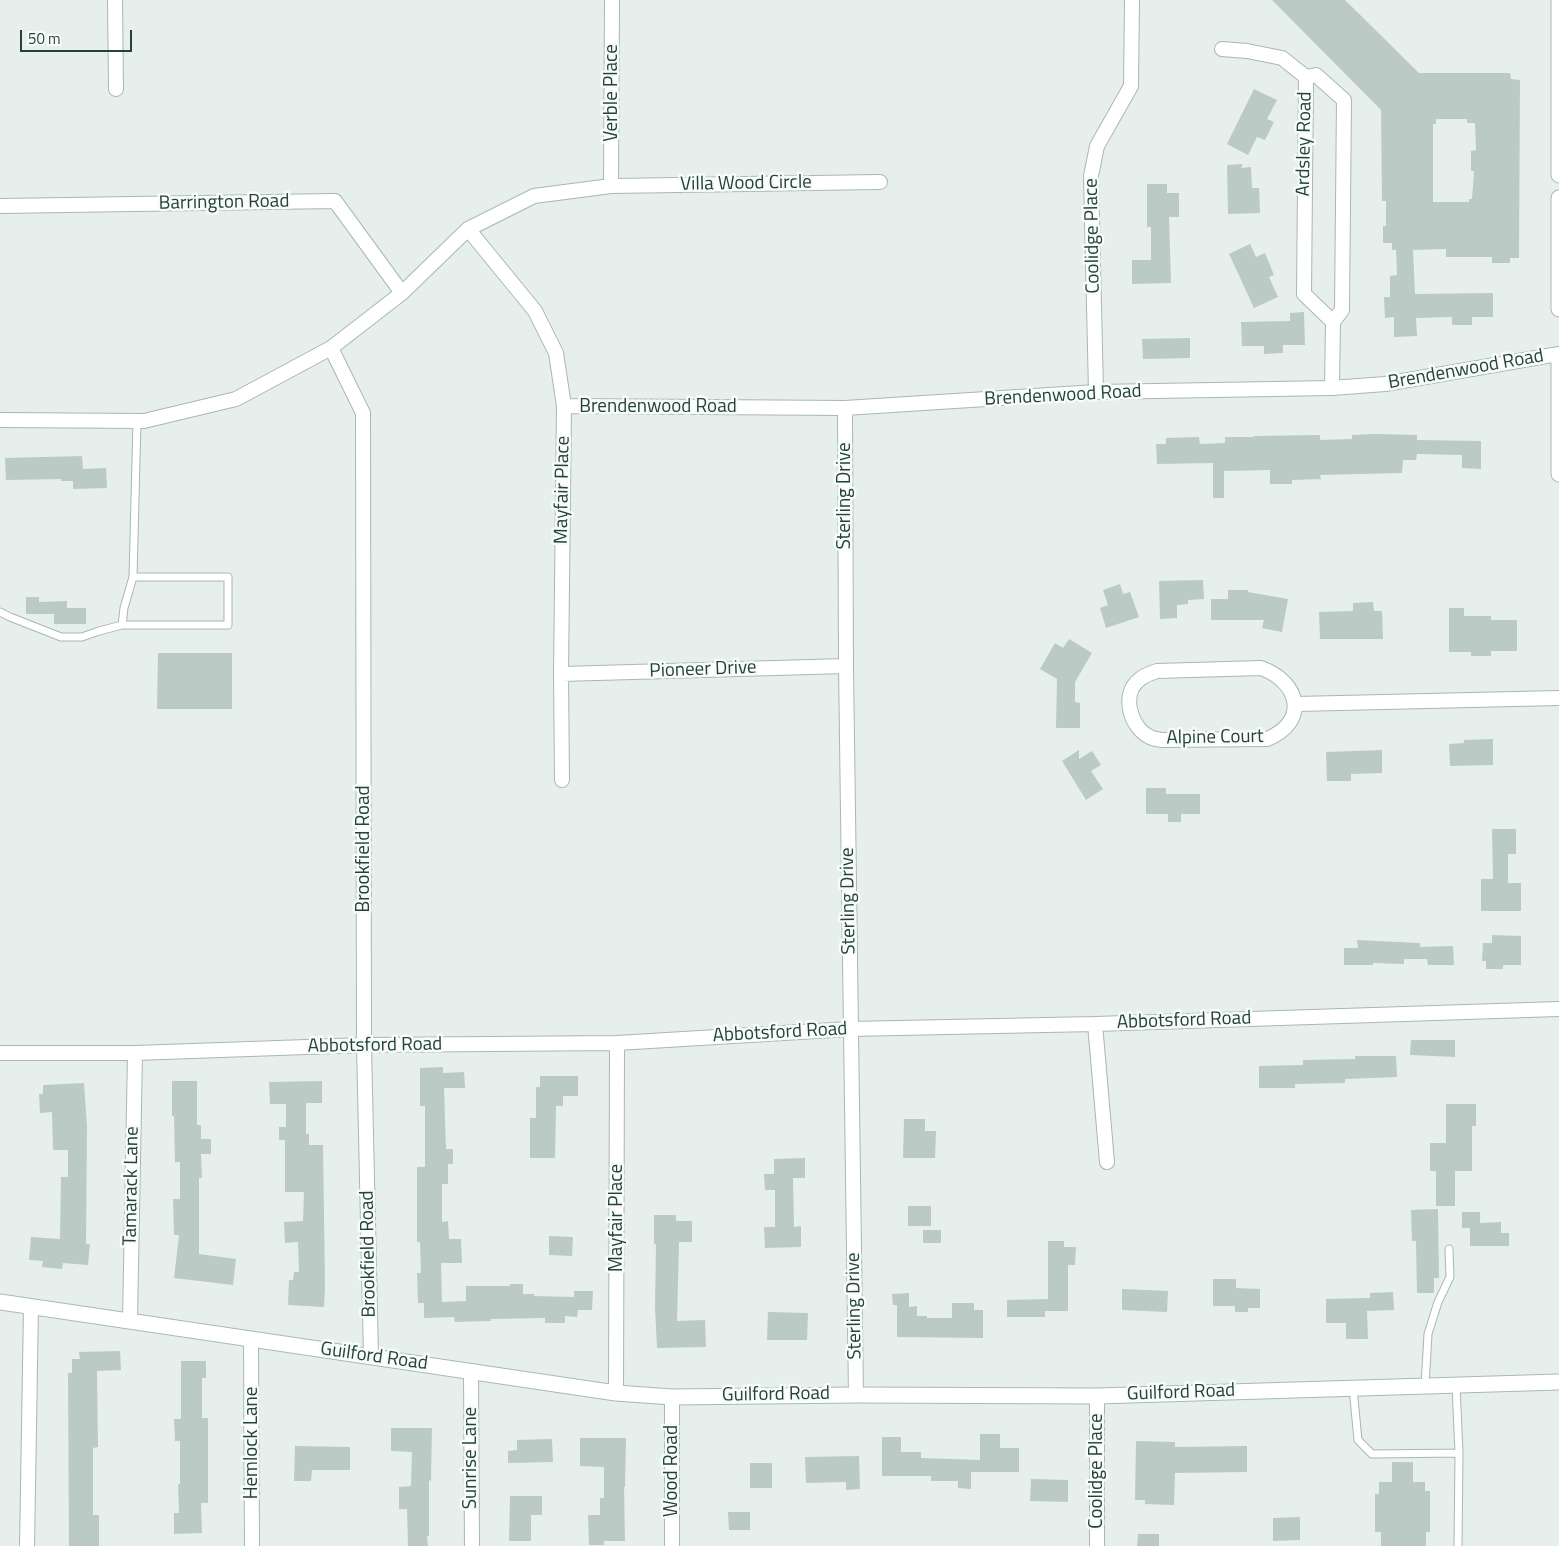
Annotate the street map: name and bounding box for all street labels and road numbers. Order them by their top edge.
street label: Verble Place [601,44,623,142]
street label: Ardsley Road [1293,91,1317,197]
street label: Villa Wood Circle [680,171,812,197]
street label: Coolidge Place [1081,178,1105,294]
street label: Barrington Road [158,190,290,216]
street label: Brendenwood Road [1386,345,1546,395]
street label: Brendenwood Road [984,380,1142,412]
street label: Brendenwood Road [579,396,737,418]
street label: Mayfair Place [551,436,575,544]
street label: Sterling Drive [834,442,856,550]
street label: Pioneer Drive [649,657,757,683]
street label: Alpine Court [1166,726,1264,750]
street label: Brookfield Road [353,785,375,913]
street label: Sterling Drive [837,847,861,955]
street label: Abbotsford Road [1116,1007,1252,1035]
street label: Abbotsford Road [712,1018,848,1048]
street label: Abbotsford Road [308,1033,442,1059]
street label: Tamarack Lane [120,1126,144,1246]
street label: Mayfair Place [606,1164,628,1272]
street label: Brookfield Road [356,1190,382,1318]
street label: Sterling Drive [843,1252,867,1360]
street label: Guilford Road [319,1338,429,1376]
street label: Guilford Road [1127,1380,1235,1406]
street label: Guilford Road [722,1383,830,1407]
street label: Hemlock Lane [241,1387,263,1499]
street label: Sunrise Lane [460,1407,482,1509]
street label: Coolidge Place [1086,1413,1108,1529]
street label: Wood Road [661,1425,683,1517]

